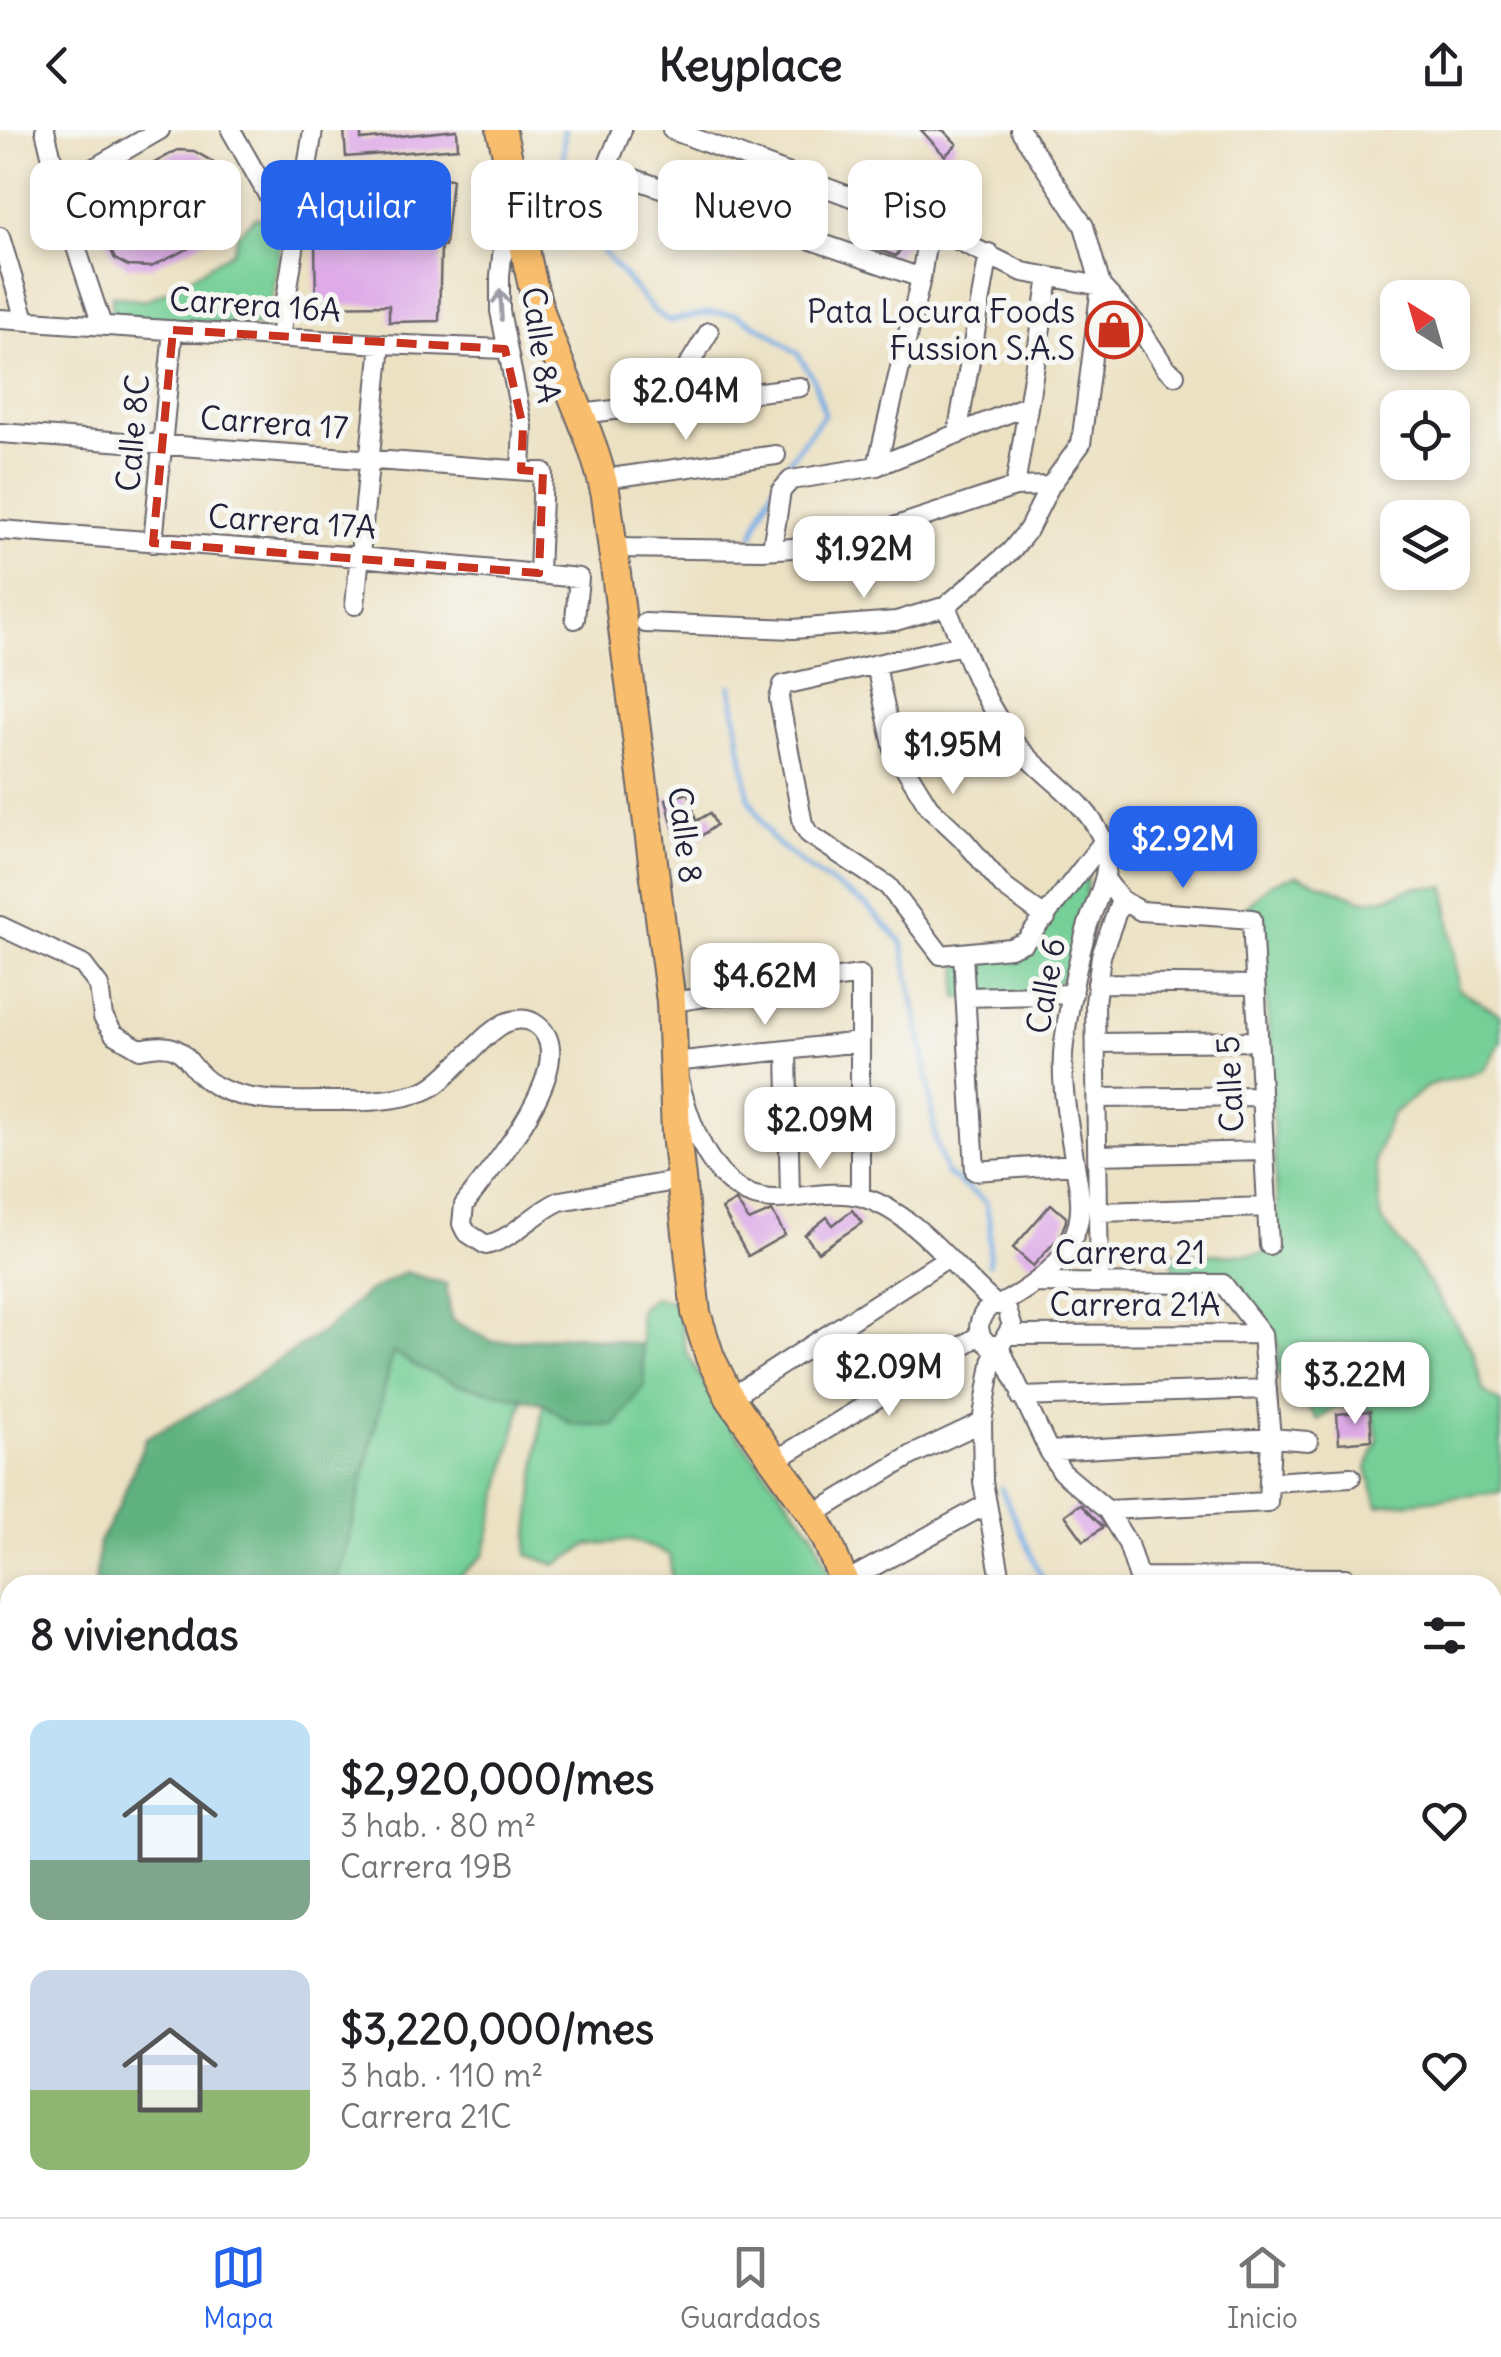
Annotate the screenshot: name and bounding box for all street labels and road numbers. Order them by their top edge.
street label: Carrera 16A [168,278,342,331]
street label: Calle 8A [513,284,570,406]
street label: Calle 8C [107,373,158,493]
street label: Carrera 17 [199,397,350,448]
street label: Carrera 17A [207,495,377,548]
street label: Calle 8 [659,784,712,885]
street label: Calle 6 [1017,935,1074,1037]
street label: Calle 5 [1206,1035,1253,1133]
street label: Carrera 21 [1055,1232,1205,1273]
street label: Carrera 21A [1050,1284,1220,1325]

